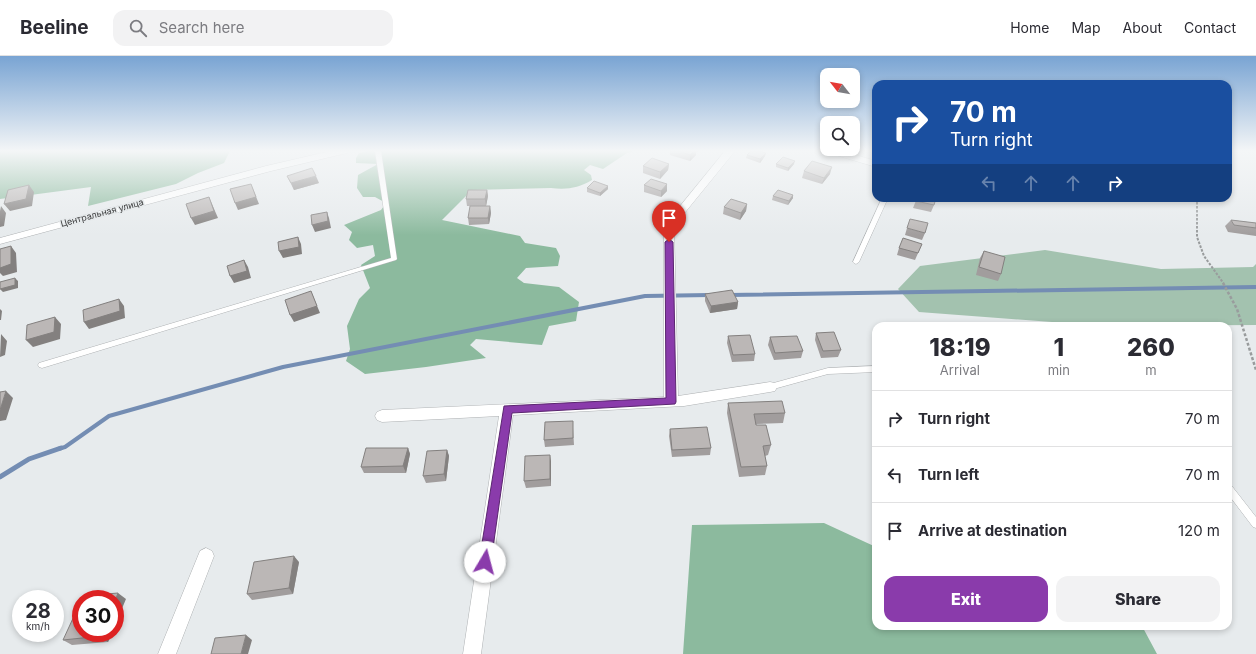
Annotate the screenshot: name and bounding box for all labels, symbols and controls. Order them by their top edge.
search box [113,10,393,46]
text: Beeline [20,16,89,39]
icon: search [127,17,149,39]
text: Search here [159,18,244,37]
text: Home [1010,19,1049,36]
text: Map [1071,19,1101,36]
text: About [1123,19,1162,36]
text: Contact [1184,19,1236,36]
north arrow [820,68,860,108]
map controls [820,68,860,156]
text: 70 m [950,95,1017,129]
icon: right [884,96,936,148]
button: search [820,116,860,156]
text: Turn right [950,129,1033,150]
icon: left [978,172,1000,194]
icon: ahead [1020,172,1042,194]
icon: ahead [1062,172,1084,194]
icon: right [1104,172,1126,194]
street label: Центральная улица [59,196,145,229]
pin [652,201,686,242]
icon: arrive [658,207,680,229]
text: 18:19 [929,333,991,362]
text: 1 [1054,333,1064,362]
text: 260 [1127,333,1175,362]
text: Arrival [940,362,980,378]
text: min [1048,362,1070,378]
text: m [1145,362,1157,378]
icon: right [884,408,906,430]
text: Turn right [918,409,990,428]
text: 70 m [1185,409,1220,428]
icon: left [884,464,906,486]
text: Turn left [918,465,979,484]
text: 70 m [1185,465,1220,484]
icon: arrive [884,520,906,542]
text: Arrive at destination [918,521,1067,540]
text: 120 m [1178,521,1220,540]
position arrow [464,541,506,583]
button: Exit [884,576,1048,622]
button: Share [1056,576,1220,622]
speed limit sign: 30 [72,590,124,642]
text: 28 [25,599,51,623]
text: km/h [26,620,50,632]

